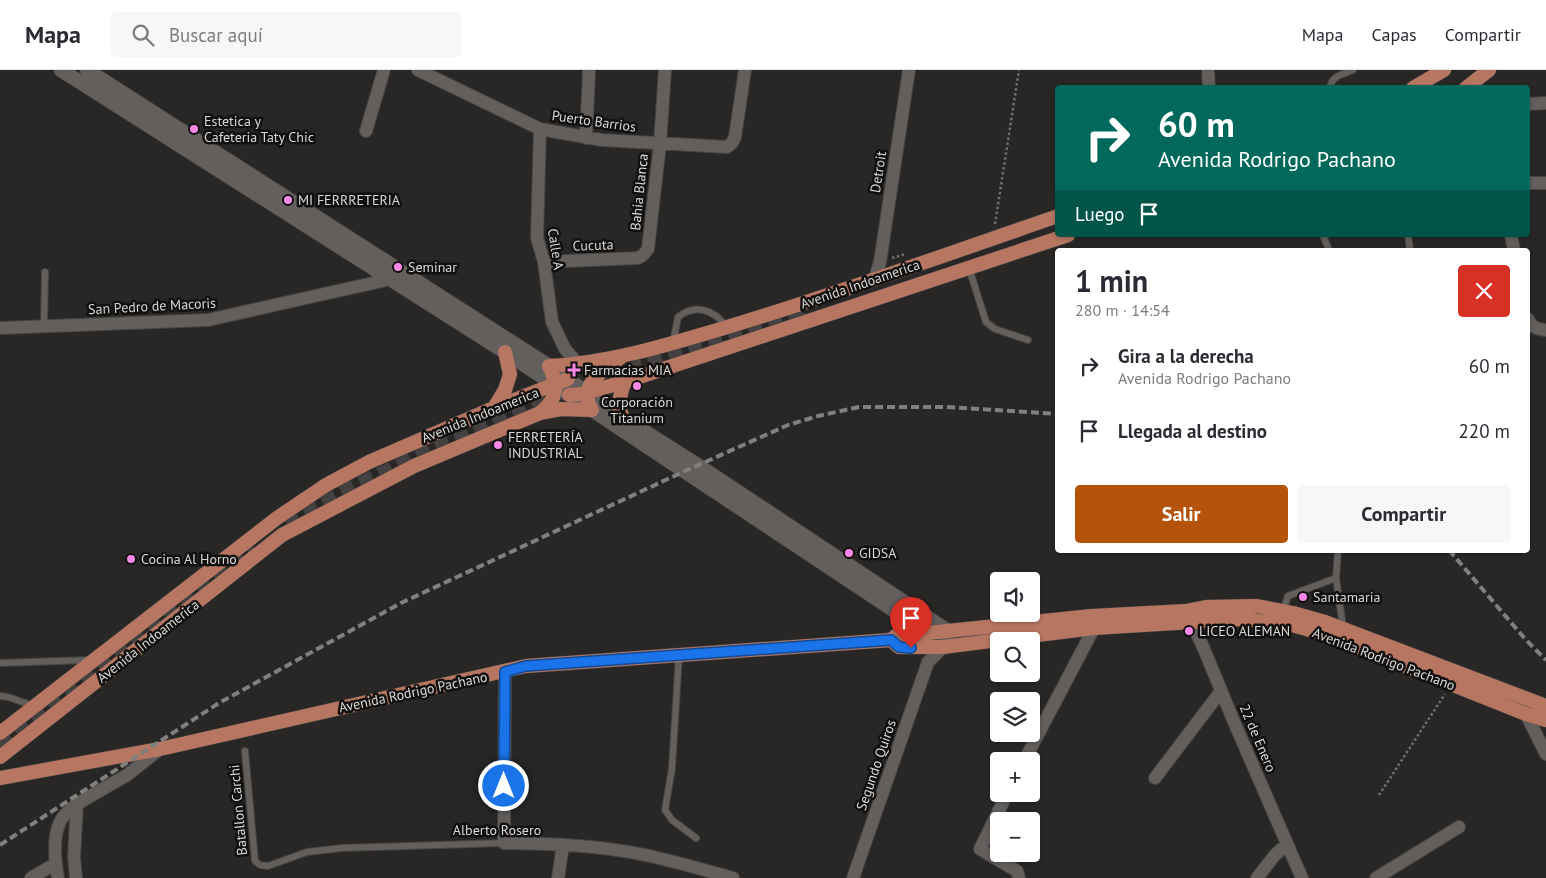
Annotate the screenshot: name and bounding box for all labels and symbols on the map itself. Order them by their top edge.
street label: Puerto Barrios [551,106,637,136]
place label: Estetica y Cafeteria Taty Chic [204,112,314,146]
marker: Estetica y Cafeteria Taty Chic [188,123,200,135]
street label: Detroit [866,150,890,194]
street label: Bahia Blanca [626,153,652,231]
place label: MI FERRRETERIA [298,191,401,209]
marker: MI FERRRETERIA [282,194,294,206]
street label: Calle A [544,227,568,272]
street label: Cucuta [572,235,614,255]
street label: Avenida Indoamerica [798,255,922,313]
place label: Seminar [408,258,457,276]
marker: Seminar [392,261,404,273]
street label: San Pedro de Macoris [88,294,217,318]
place label: Farmacias MIA [584,361,672,379]
marker: Farmacias MIA [568,364,580,376]
marker: Corporación Titanium [631,380,643,392]
street label: Avenida Indoamerica [419,383,541,447]
place label: Corporación Titanium [601,393,673,427]
place label: FERRETERÍA INDUSTRIAL [508,428,584,462]
marker: FERRETERÍA INDUSTRIAL [492,439,504,451]
place label: GIDSA [859,544,897,562]
marker: GIDSA [843,547,855,559]
place label: Cocina Al Horno [141,550,237,568]
marker: Cocina Al Horno [125,553,137,565]
place label: Santamaria [1313,588,1381,606]
marker: Santamaria [1297,591,1309,603]
street label: Avenida Indoamerica [93,595,203,687]
pin [890,597,932,648]
place label: LICEO ALEMAN [1199,622,1290,640]
street label: Avenida Rodrigo Pachano [1310,623,1458,695]
marker: LICEO ALEMAN [1183,625,1195,637]
street label: Avenida Rodrigo Pachano [337,667,489,717]
street label: 22 de Enero [1236,701,1280,775]
street label: Segundo Quiros [852,717,900,813]
position arrow [477,759,529,811]
street label: Batallon Carchi [225,764,251,856]
street label: Alberto Rosero [453,821,541,839]

